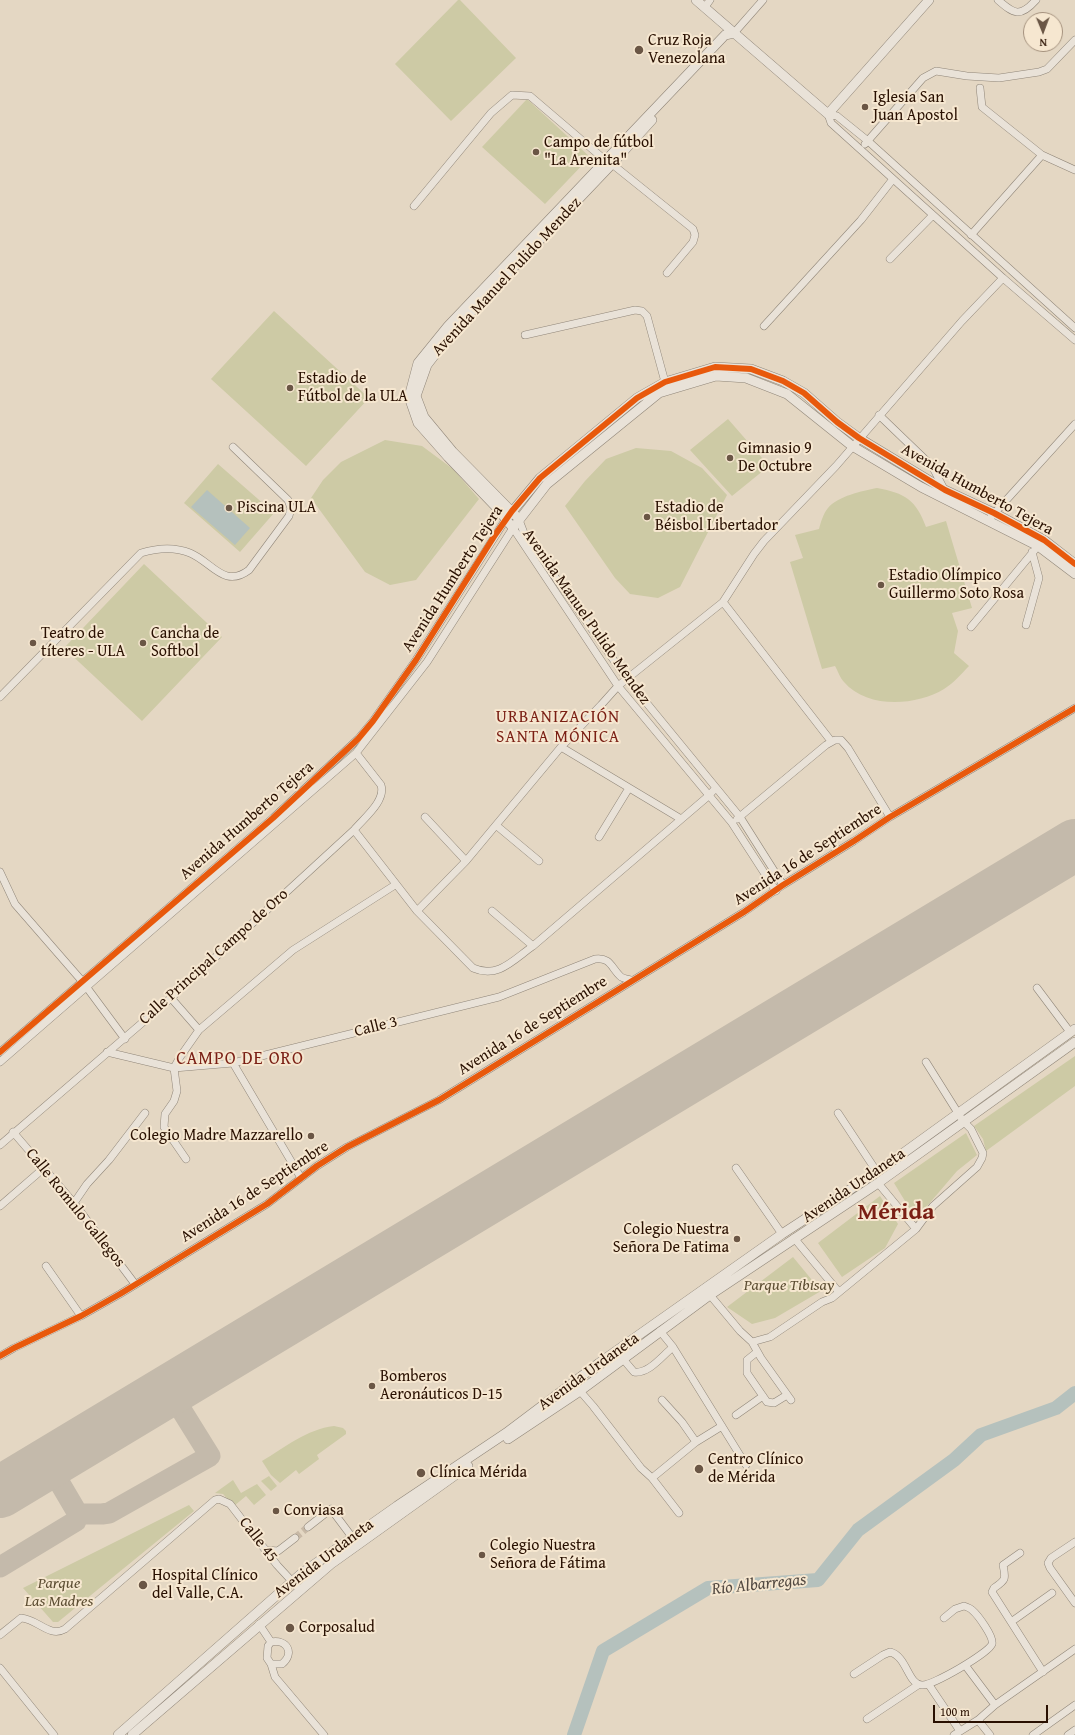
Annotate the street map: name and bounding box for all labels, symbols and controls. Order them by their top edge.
north arrow [1023,12,1063,52]
place label: Cruz Roja Venezolana [648,31,725,69]
text: N [1039,35,1047,51]
marker: Cruz Roja Venezolana [633,44,645,56]
place label: Iglesia San Juan Apostol [873,88,958,126]
marker: Iglesia San Juan Apostol [860,102,870,112]
place label: Campo de fútbol "La Arenita" [544,133,654,171]
marker: Campo de fútbol "La Arenita" [531,147,541,157]
street label: Avenida Manuel Pulido Mendez [428,194,586,360]
place label: Estadio de Fútbol de la ULA [298,369,408,407]
marker: Estadio de Fútbol de la ULA [285,383,295,393]
place label: Gimnasio 9 De Octubre [738,439,812,477]
street label: Avenida Humberto Tejera [898,440,1056,540]
marker: Gimnasio 9 De Octubre [725,453,735,463]
place label: Piscina ULA [237,498,316,518]
place label: Estadio de Béisbol Libertador [655,498,778,536]
street label: Avenida Humberto Tejera [398,502,508,656]
marker: Piscina ULA [224,503,234,513]
marker: Estadio de Béisbol Libertador [642,512,652,522]
street label: Avenida Manuel Pulido Mendez [518,525,654,709]
place label: Estadio Olímpico Guillermo Soto Rosa [889,566,1024,604]
marker: Estadio Olímpico Guillermo Soto Rosa [876,580,886,590]
place label: Teatro de títeres - ULA [41,624,125,662]
place label: Cancha de Softbol [151,624,219,662]
marker: Teatro de títeres - ULA [28,638,38,648]
marker: Cancha de Softbol [138,638,148,648]
district label: URBANIZACIÓN SANTA MÓNICA [496,708,620,748]
street label: Avenida Humberto Tejera [176,758,318,884]
street label: Avenida 16 de Septiembre [730,800,886,910]
street label: Calle Principal Campo de Oro [135,885,293,1029]
street label: Avenida 16 de Septiembre [455,972,611,1080]
street label: Calle 3 [352,1012,400,1042]
district label: CAMPO DE ORO [176,1048,304,1070]
place label: Colegio Madre Mazzarello [130,1126,303,1146]
marker: Colegio Madre Mazzarello [306,1131,316,1141]
street label: Avenida 16 de Septiembre [177,1137,333,1247]
street label: Calle Romulo Gallegos [21,1145,129,1271]
street label: Avenida Urdaneta [799,1145,909,1227]
district label: Mérida [858,1199,934,1227]
place label: Colegio Nuestra Señora De Fatima [613,1220,729,1258]
marker: Colegio Nuestra Señora De Fatima [732,1234,742,1244]
park label: Parque Tibisay [744,1276,834,1296]
street label: Avenida Urdaneta [535,1329,643,1415]
place label: Bomberos Aeronáuticos D-15 [380,1367,503,1405]
marker: Bomberos Aeronáuticos D-15 [367,1381,377,1391]
place label: Centro Clínico de Mérida [708,1450,803,1488]
place label: Clínica Mérida [430,1463,527,1483]
marker: Centro Clínico de Mérida [693,1463,705,1475]
marker: Clínica Mérida [415,1467,427,1479]
place label: Conviasa [284,1501,344,1521]
marker: Conviasa [271,1506,281,1516]
street label: Calle 45 [235,1514,281,1566]
street label: Avenida Urdaneta [270,1515,378,1603]
place label: Colegio Nuestra Señora de Fátima [490,1536,606,1574]
marker: Colegio Nuestra Señora de Fátima [477,1550,487,1560]
place label: Hospital Clínico del Valle, C.A. [152,1566,258,1604]
water label: Río Albarregas [711,1570,807,1600]
park label: Parque Las Madres [25,1574,93,1612]
marker: Hospital Clínico del Valle, C.A. [137,1579,149,1591]
place label: Corposalud [299,1618,375,1638]
marker: Corposalud [284,1622,296,1634]
scale bar [935,1697,1050,1723]
text: 100 m [940,1703,970,1720]

